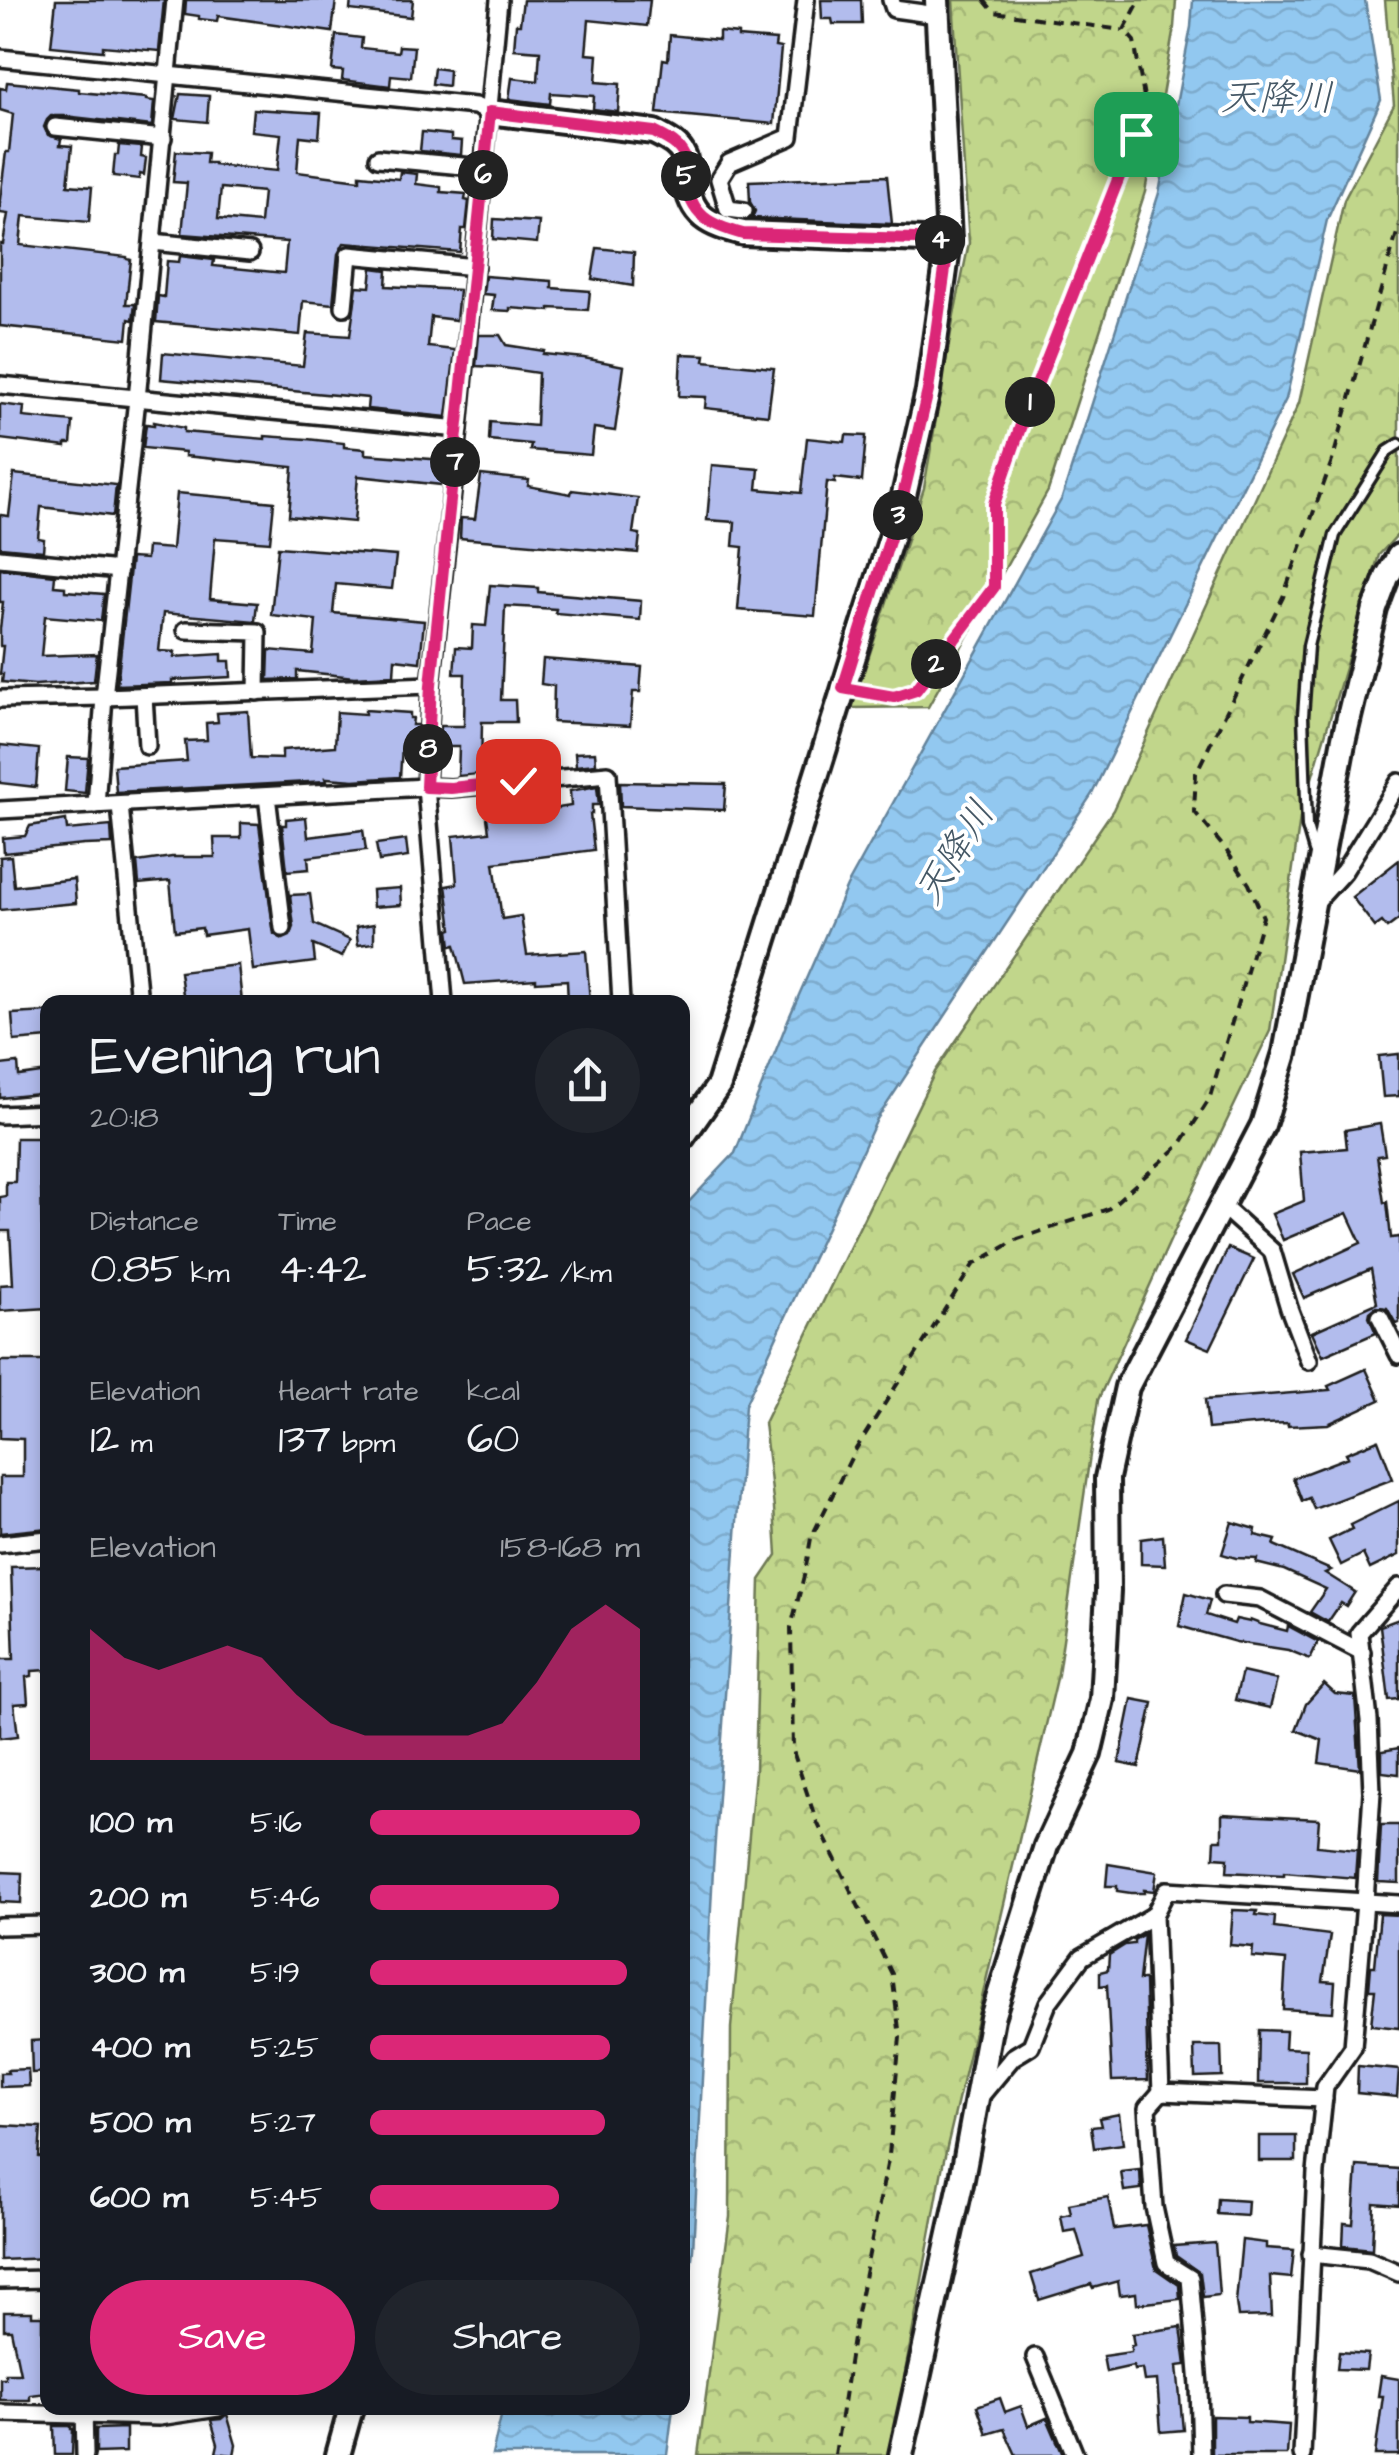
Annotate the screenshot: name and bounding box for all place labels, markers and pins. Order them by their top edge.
pin [1094,92,1179,177]
pin: 6 [458,150,508,200]
pin: 5 [661,151,711,201]
pin: 4 [915,215,965,265]
pin: 1 [1005,377,1055,427]
pin: 7 [430,437,480,487]
pin: 3 [873,490,923,540]
pin: 2 [911,639,961,689]
pin: 8 [403,724,453,774]
pin [476,739,561,824]

